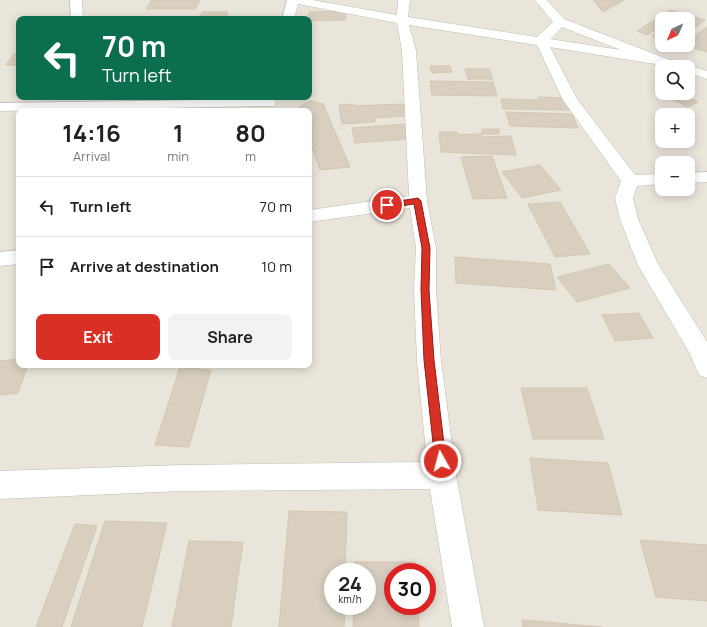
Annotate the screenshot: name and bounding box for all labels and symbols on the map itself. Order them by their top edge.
north arrow [655,12,695,52]
pin [370,188,404,222]
position arrow [420,440,462,482]
speed limit sign: 30 [384,563,436,615]

